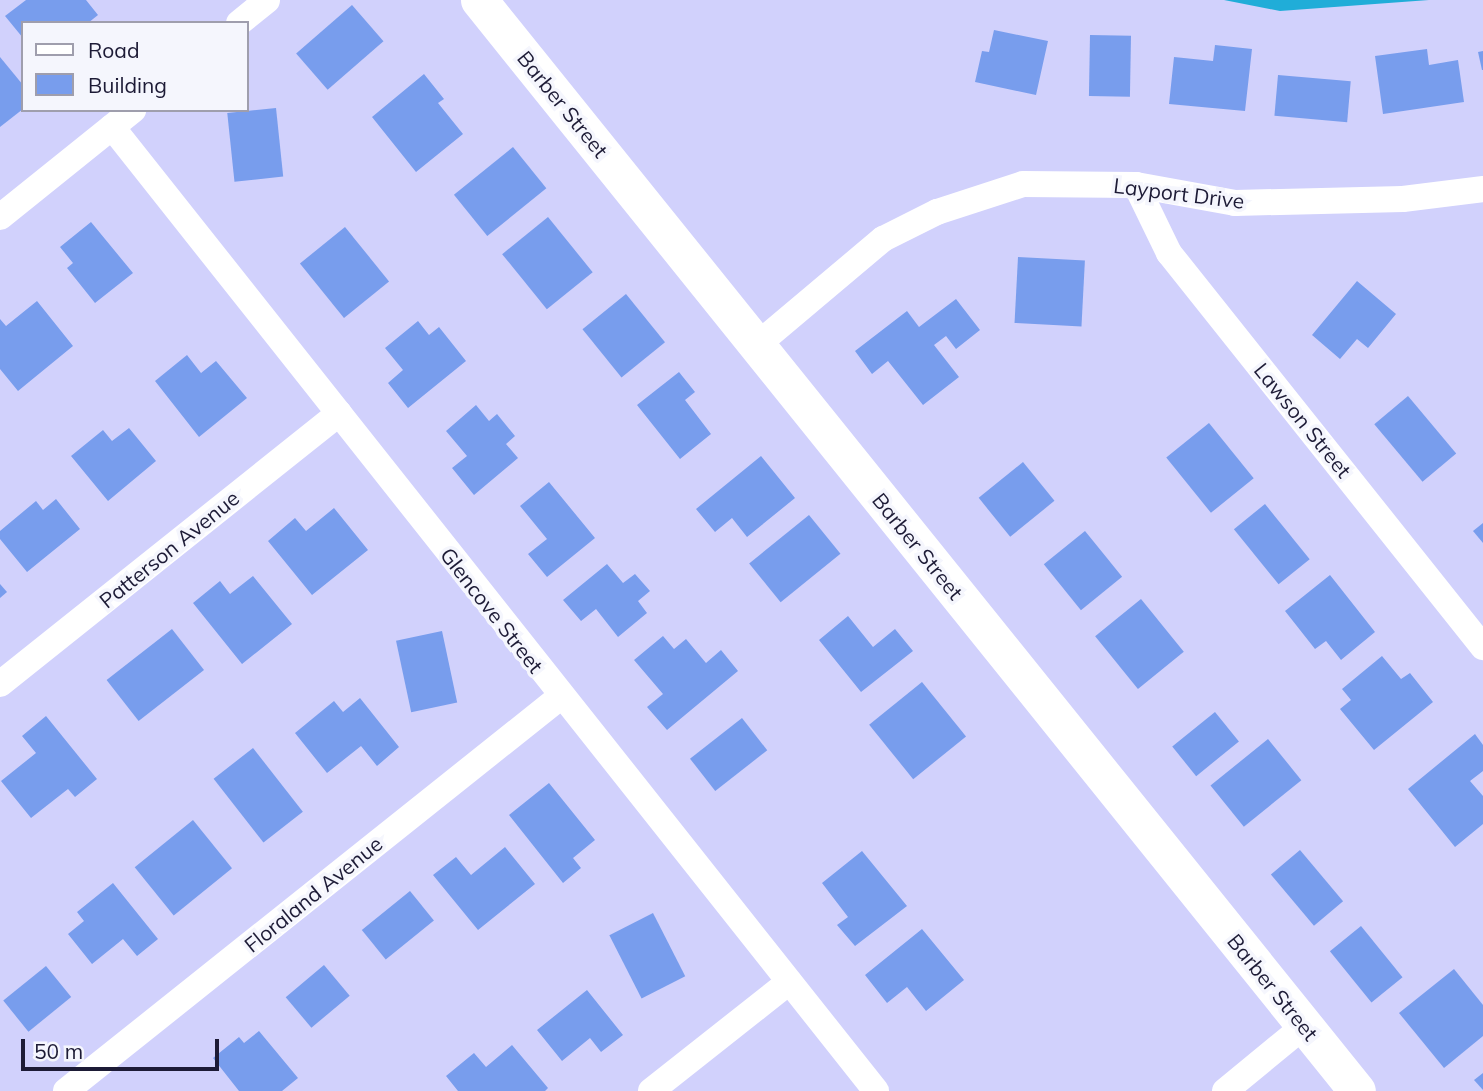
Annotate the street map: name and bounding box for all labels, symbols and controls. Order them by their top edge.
legend [21,21,248,112]
text: Road [88,37,139,63]
street label: Barber Street [512,46,614,162]
text: Building [88,72,167,98]
street label: Layport Drive [1112,172,1246,214]
street label: Lawson Street [1249,358,1357,482]
street label: Patterson Avenue [94,485,244,613]
street label: Barber Street [867,488,969,604]
street label: Glencove Street [435,542,549,678]
street label: Floraland Avenue [239,831,387,957]
street label: Barber Street [1222,929,1324,1045]
scale bar [24,1024,222,1068]
text: 50 m [34,1038,83,1064]

